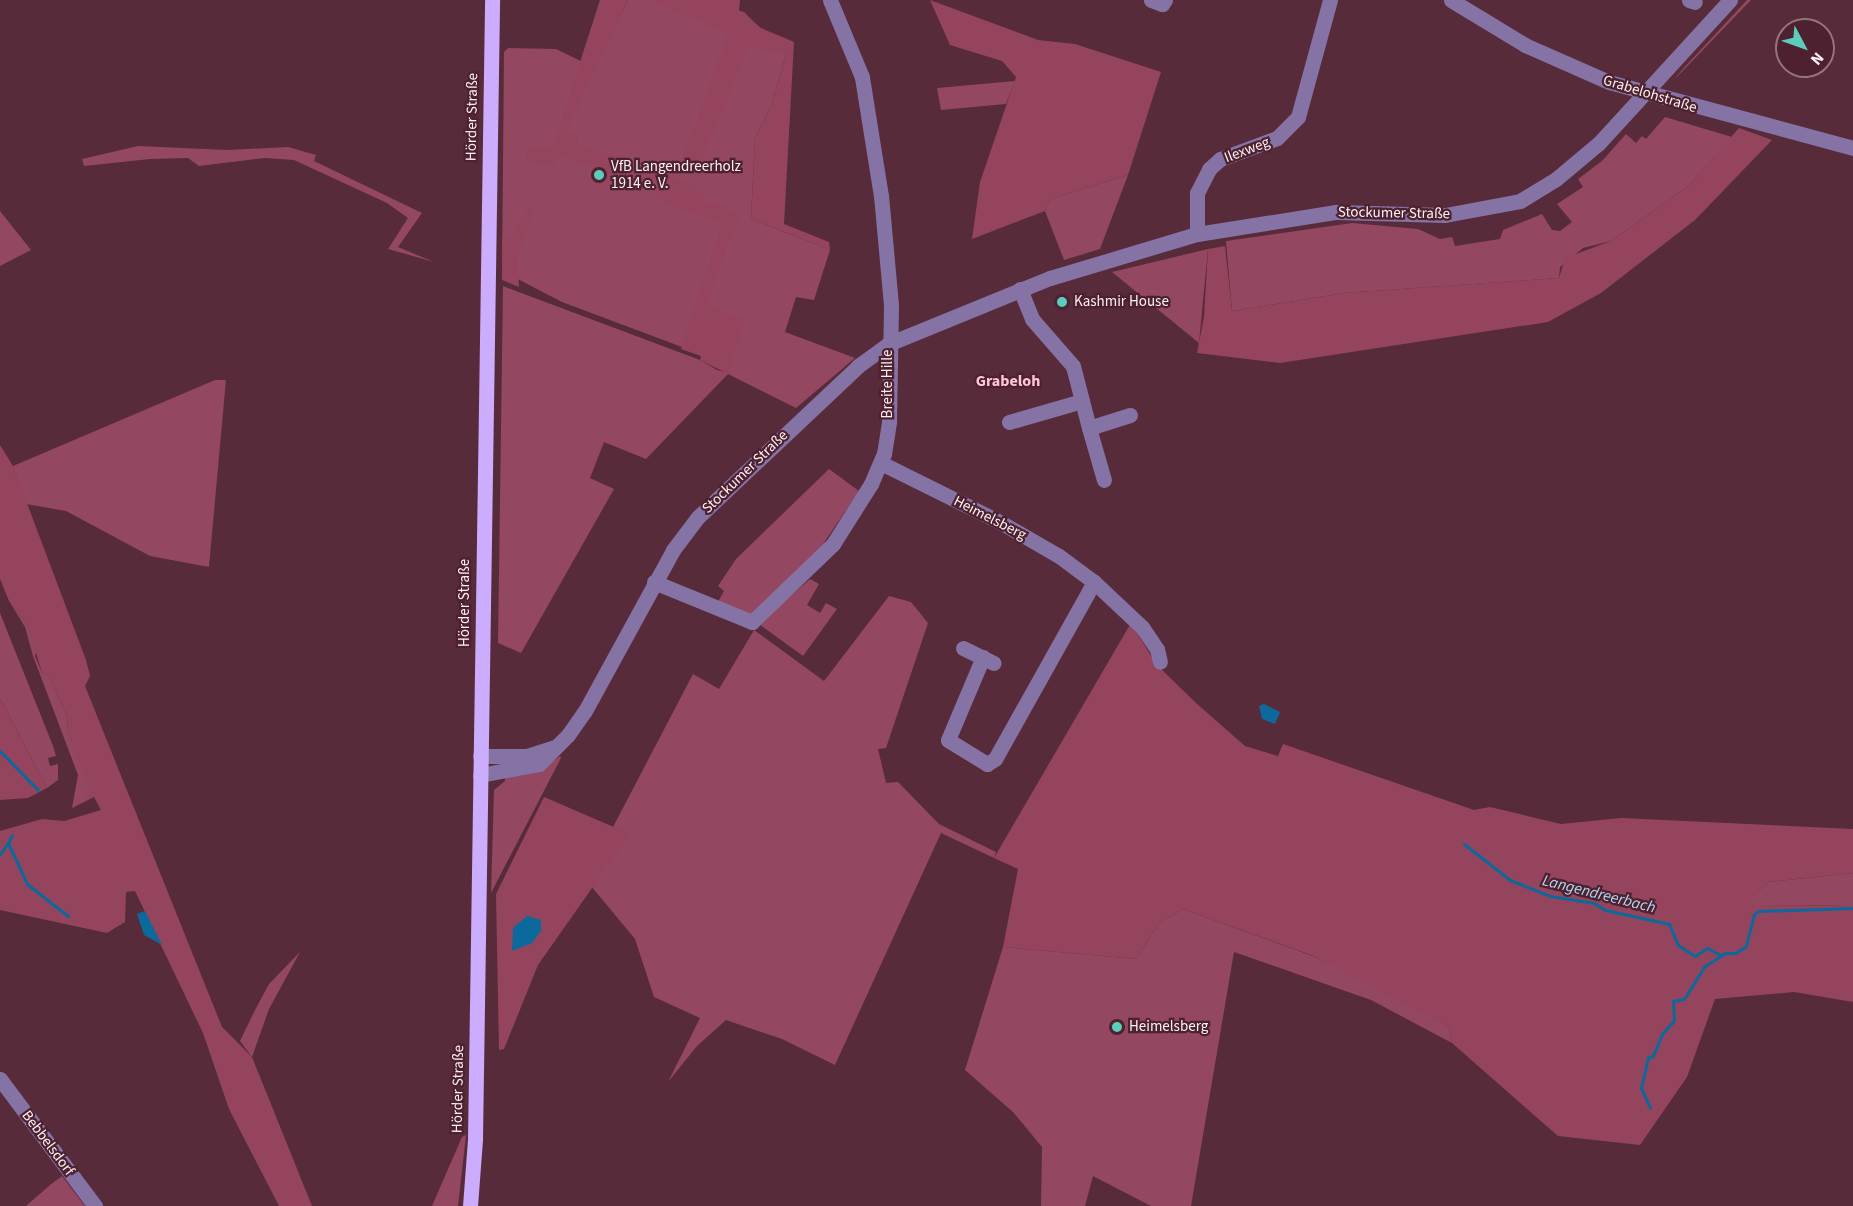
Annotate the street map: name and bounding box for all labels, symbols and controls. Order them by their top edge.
north arrow [1775,18,1835,78]
text: N [1805,47,1829,70]
street label: Grabelohstraße [1601,71,1699,117]
street label: Hörder Straße [462,73,482,161]
street label: Ilexweg [1222,133,1272,167]
place label: VfB Langendreerholz 1914 e. V. [611,157,741,192]
marker: VfB Langendreerholz 1914 e. V. [592,168,606,182]
street label: Stockumer Straße [1338,203,1450,223]
place label: Kashmir House [1074,293,1169,311]
marker: Kashmir House [1055,295,1069,309]
street label: Breite Hille [879,350,897,418]
district label: Grabeloh [976,371,1040,391]
street label: Stockumer Straße [698,427,792,517]
street label: Heimelsberg [951,492,1029,544]
street label: Hörder Straße [456,559,474,647]
water label: Langendreerbach [1540,871,1658,917]
place label: Heimelsberg [1129,1018,1208,1036]
marker: Heimelsberg [1110,1020,1124,1034]
street label: Hörder Straße [448,1045,468,1133]
street label: Bebbelsdorf [18,1107,78,1179]

